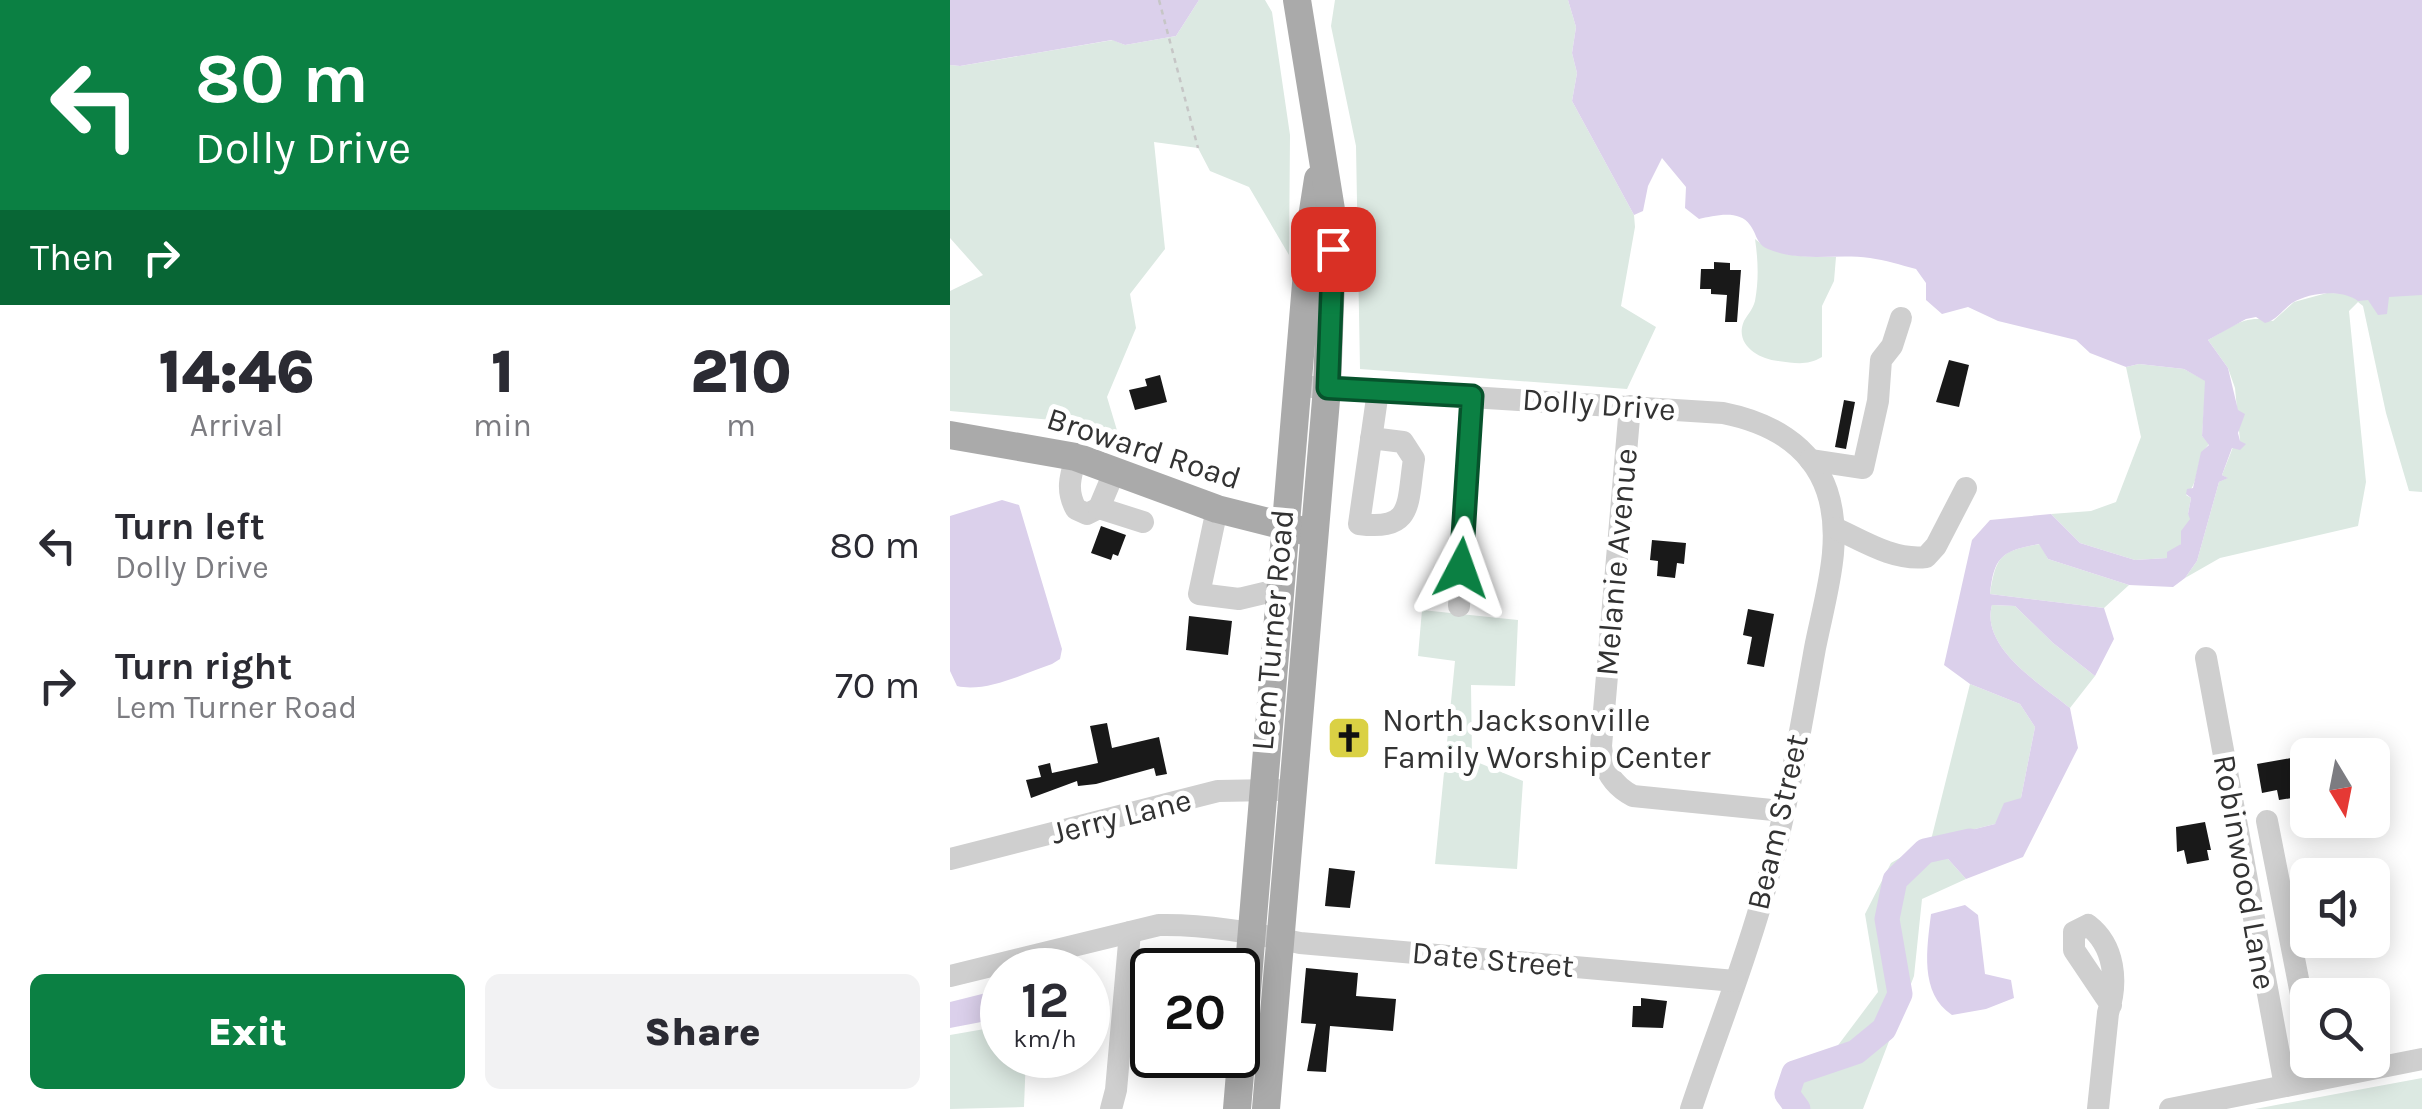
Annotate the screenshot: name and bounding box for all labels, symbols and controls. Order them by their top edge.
text: 80 m [195,38,369,120]
icon: left [30,40,160,170]
text: Dolly Drive [195,122,411,174]
pin [1291,207,1376,292]
icon: arrive [1306,222,1361,277]
icon: right [134,230,189,285]
text: Then [30,235,114,280]
text: 14:46 [158,337,315,407]
text: 1 [491,337,514,407]
text: 210 [690,337,792,407]
street label: Dolly Drive [1521,381,1677,428]
street label: Broward Road [1042,400,1245,497]
text: Arrival [190,407,283,444]
text: min [473,407,532,444]
text: m [726,407,756,444]
street label: Melanie Avenue [1588,447,1645,677]
text: Turn left [115,504,265,549]
street label: Lem Turner Road [1244,508,1301,752]
position arrow [1409,516,1513,620]
icon: left [30,518,85,573]
text: 80 m [830,523,920,568]
text: Dolly Drive [115,549,269,586]
text: Turn right [115,644,292,689]
icon: right [30,658,85,713]
text: 70 m [835,663,920,708]
text: Lem Turner Road [115,689,357,726]
place label: North Jacksonville Family Worship Center [1382,702,1711,776]
church icon: North Jacksonville Family Worship Center [1326,715,1372,761]
street label: Beam Street [1739,731,1816,914]
north arrow [2290,738,2390,838]
map controls [2290,738,2390,1078]
street label: Robinwood Lane [2206,752,2283,992]
street label: Jerry Lane [1047,781,1195,852]
button: sound [2290,858,2390,958]
street label: Date Street [1410,934,1576,985]
speed limit sign: 20 [1130,948,1260,1078]
text: 12 [1021,971,1069,1030]
button: Exit [30,974,465,1089]
button: Share [485,974,920,1089]
button: search [2290,978,2390,1078]
text: km/h [1013,1024,1077,1053]

